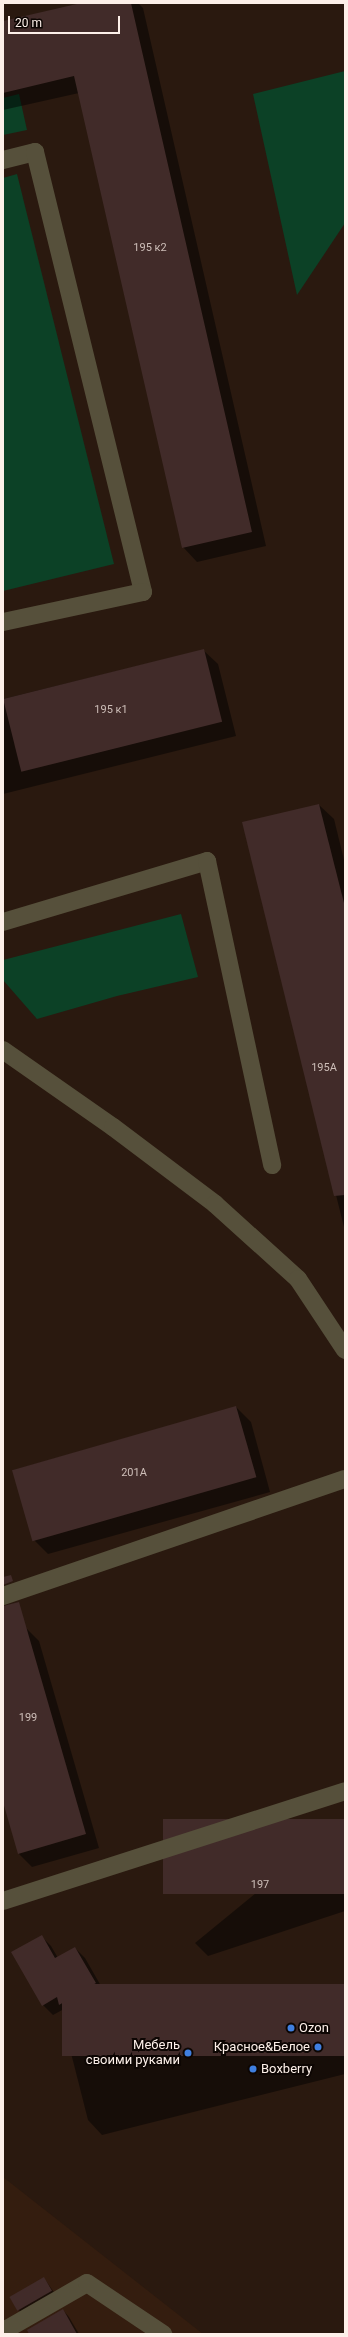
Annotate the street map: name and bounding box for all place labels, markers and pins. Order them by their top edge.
place label: Ozon [299,2020,329,2036]
marker: Ozon [286,2023,296,2033]
place label: Мебель своими руками [86,2038,180,2069]
place label: Красное&Белое [214,2039,310,2055]
marker: Красное&Белое [313,2042,323,2052]
marker: Мебель своими руками [183,2048,193,2058]
place label: Boxberry [261,2061,312,2077]
marker: Boxberry [248,2064,258,2074]

